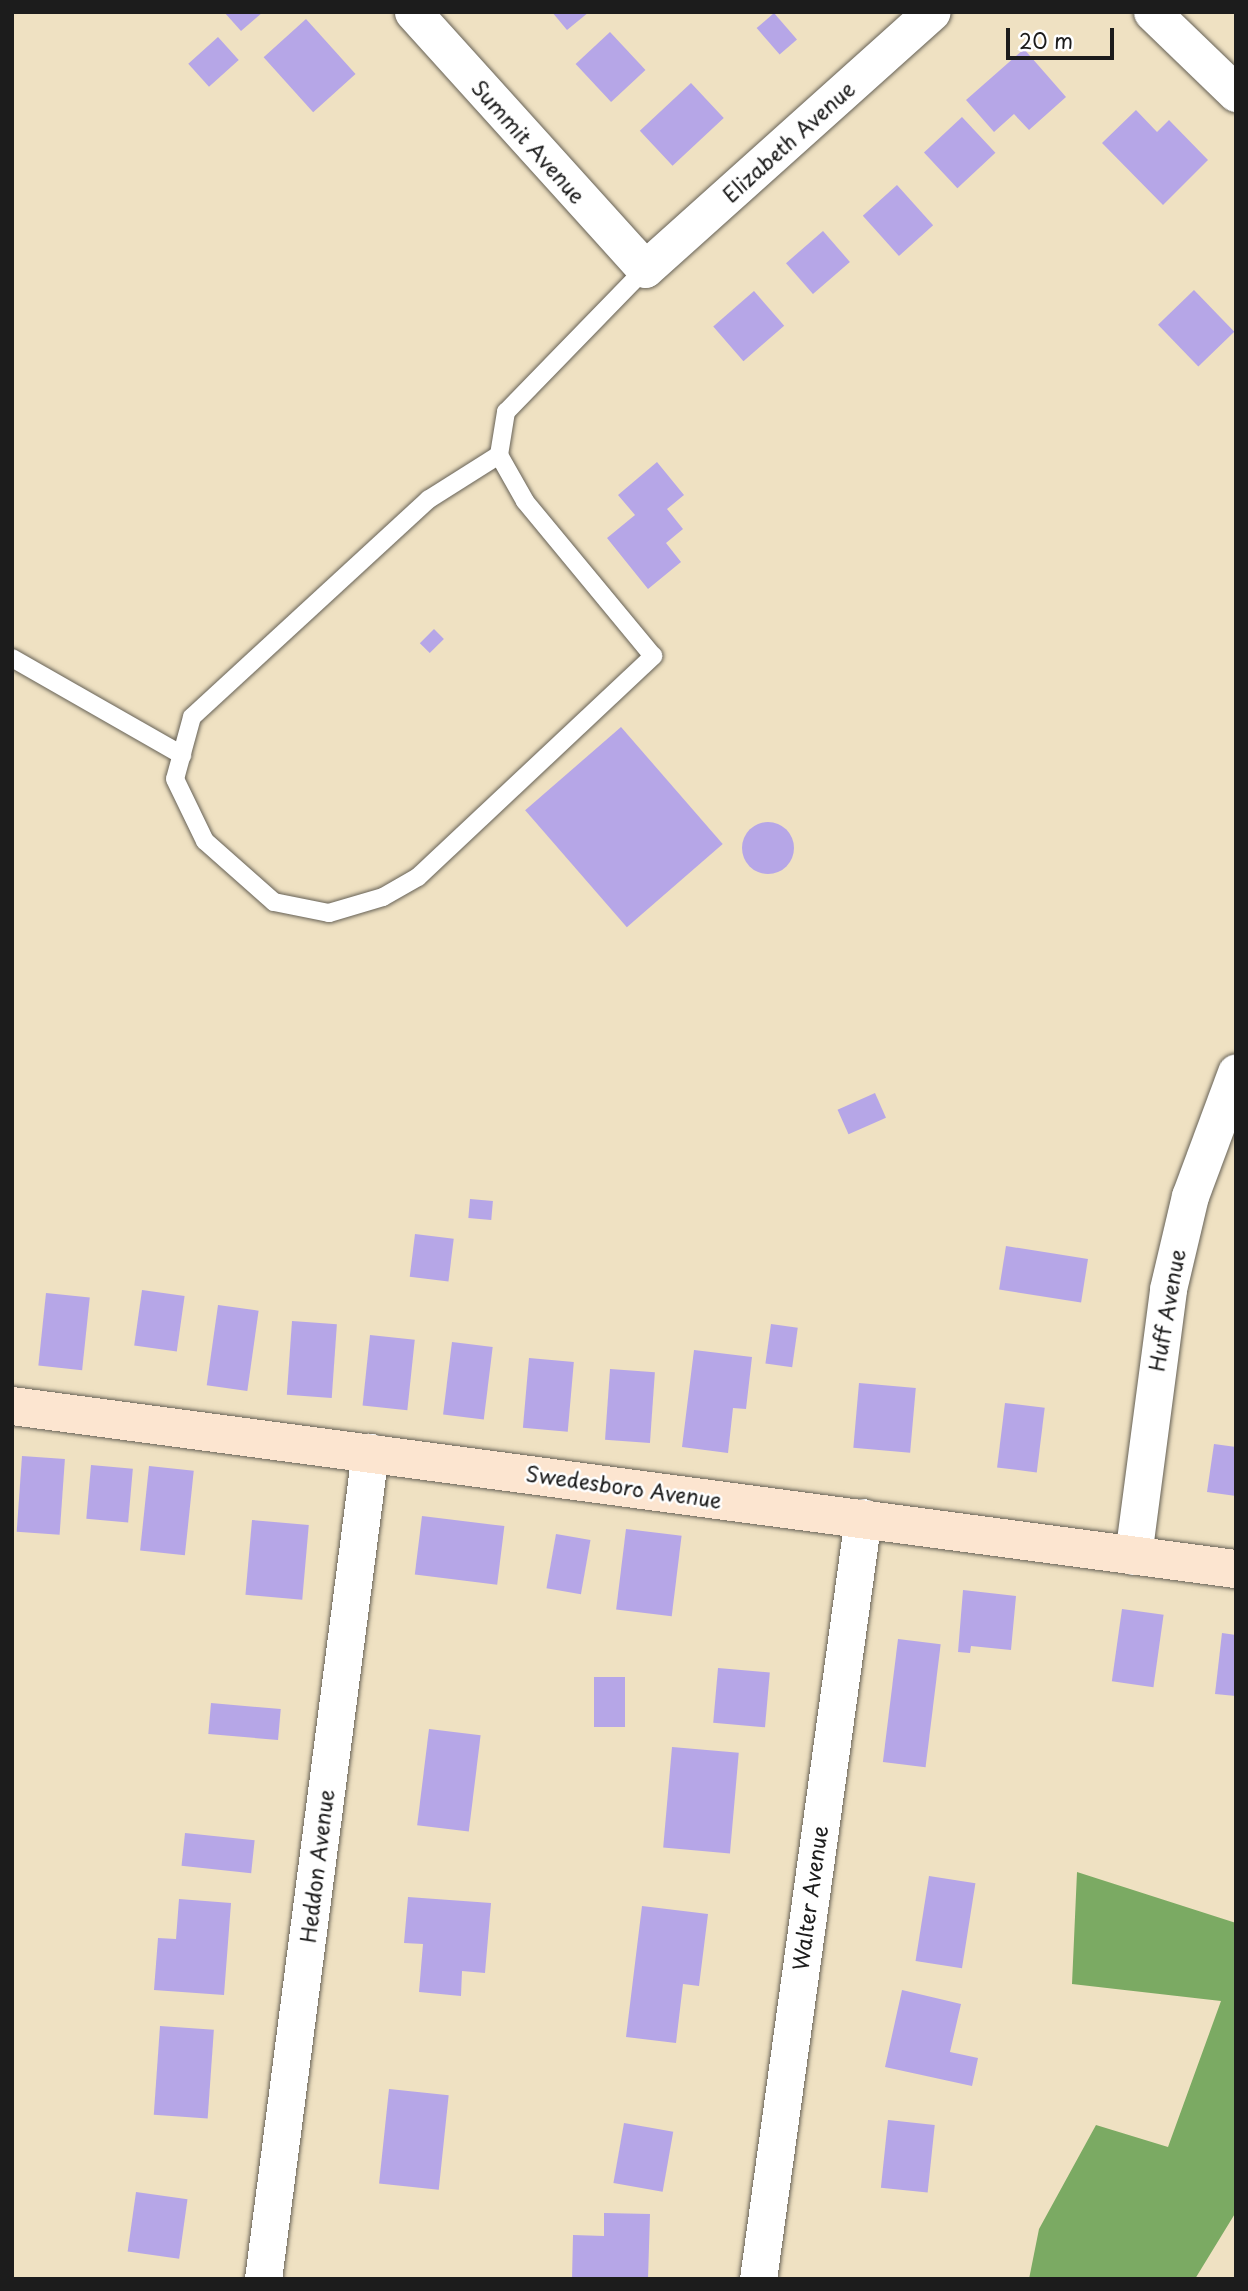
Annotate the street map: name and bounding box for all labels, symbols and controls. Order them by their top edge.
scale bar [1010,14,1118,58]
text: 20 m [1019,24,1073,56]
street label: Summit Avenue [467,74,591,208]
street label: Elizabeth Avenue [716,74,860,208]
street label: Huff Avenue [1143,1247,1189,1373]
street label: Swedesboro Avenue [524,1460,724,1512]
street label: Heddon Avenue [294,1788,338,1944]
street label: Walter Avenue [786,1824,832,1972]

